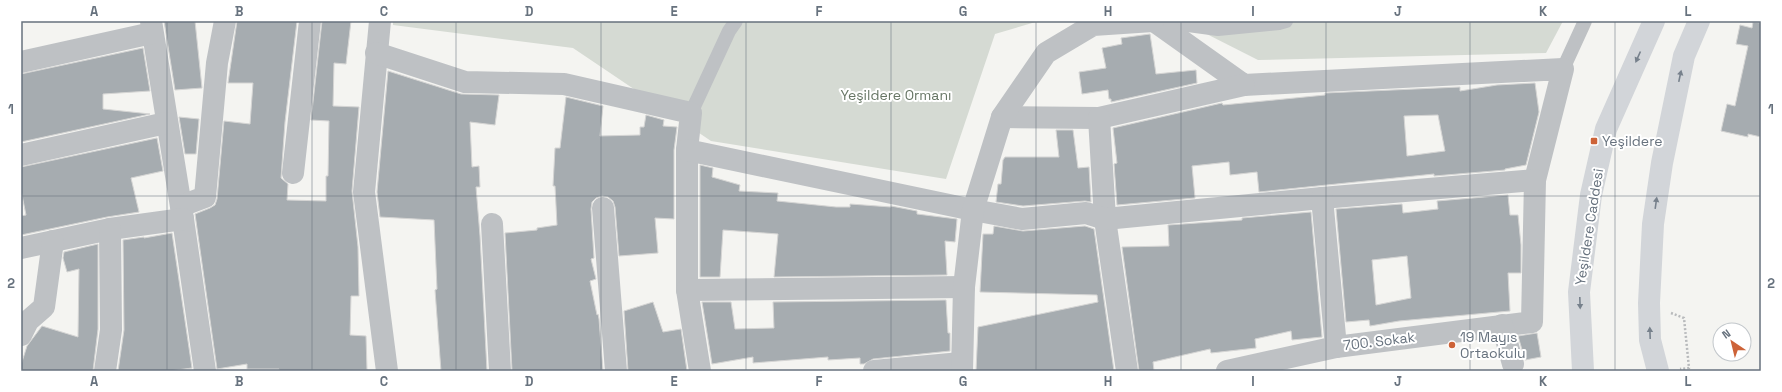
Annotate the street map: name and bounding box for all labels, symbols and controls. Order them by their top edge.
text: A [90,3,99,20]
text: B [235,3,244,20]
text: C [380,3,388,20]
text: D [525,3,534,20]
text: E [670,3,678,20]
text: F [816,3,823,20]
text: G [959,3,967,20]
text: H [1104,3,1112,20]
text: I [1251,3,1255,20]
text: J [1394,3,1402,20]
text: K [1539,3,1548,20]
text: L [1684,3,1692,20]
one-way arrow [1635,51,1641,63]
one-way arrow [1678,69,1684,82]
park label: Yeşildere Ormanı [841,86,951,104]
text: 1 [8,101,14,118]
text: 1 [1768,101,1774,118]
place label: Yeşildere [1602,132,1662,150]
marker: Yeşildere [1589,136,1599,146]
street label: Yeşildere Caddesi [1571,167,1607,287]
one-way arrow [1653,197,1659,209]
text: 2 [7,275,15,292]
text: 2 [1767,275,1775,292]
one-way arrow [1576,297,1583,309]
north arrow [1712,322,1752,362]
one-way arrow [1647,326,1653,339]
text: N [1719,326,1733,342]
street label: 700. Sokak [1342,328,1416,354]
place label: 19 Mayıs Ortaokulu [1460,328,1526,362]
marker: 19 Mayıs Ortaokulu [1447,340,1457,350]
text: A [90,373,99,390]
text: B [235,373,244,390]
text: C [380,373,388,390]
text: D [525,373,534,390]
text: E [670,373,678,390]
text: F [816,373,823,390]
text: G [959,373,967,390]
text: H [1104,373,1112,390]
text: I [1251,373,1255,390]
text: J [1394,373,1402,390]
text: K [1539,373,1548,390]
text: L [1684,373,1692,390]

